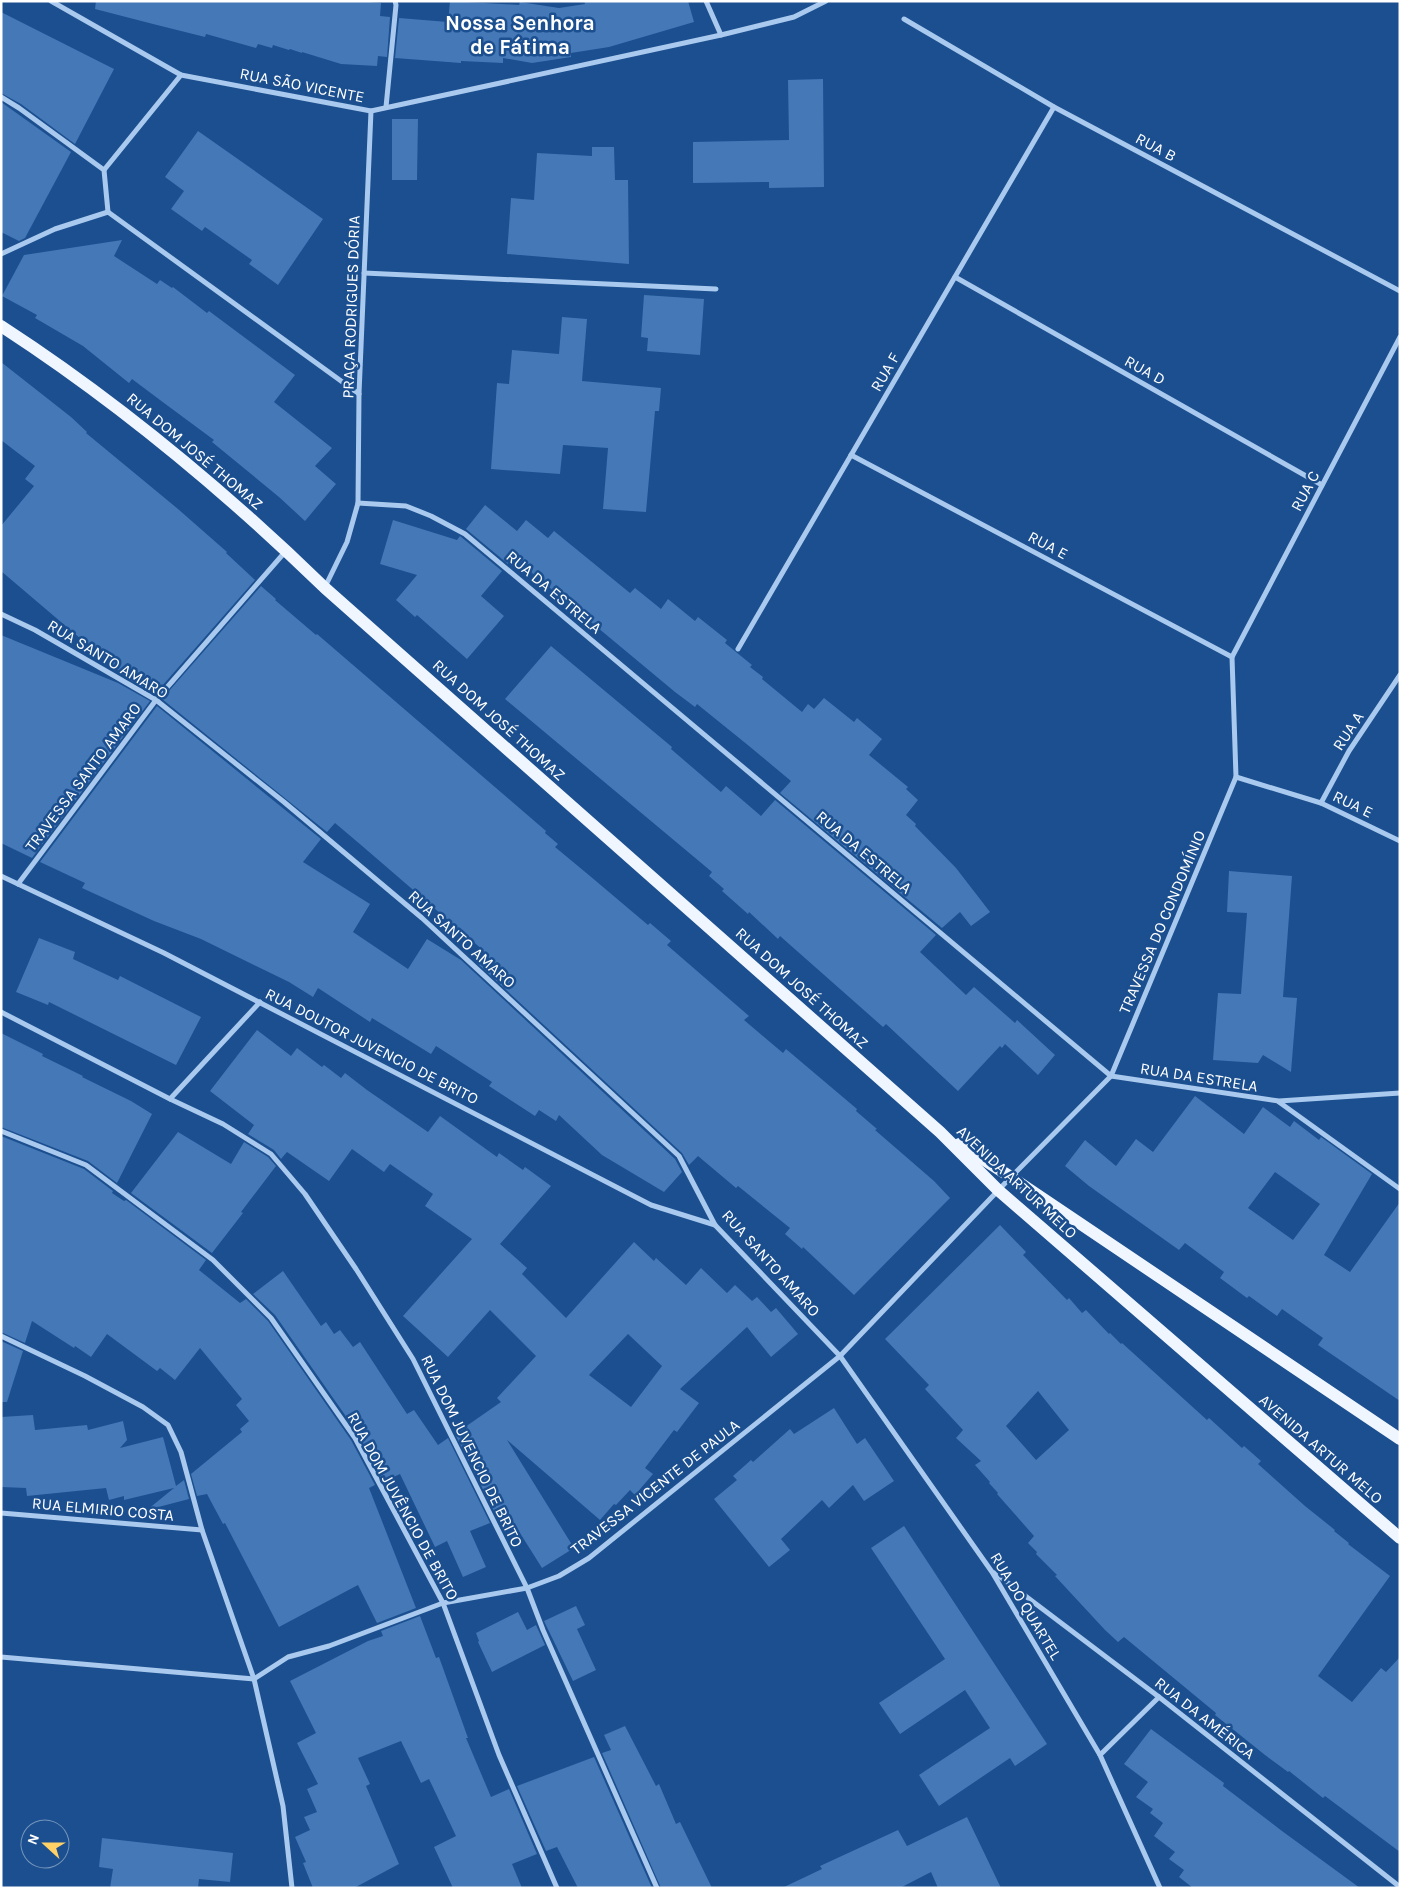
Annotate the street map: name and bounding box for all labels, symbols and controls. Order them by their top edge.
district label: Nossa Senhora de Fátima [445,11,595,59]
street label: RUA SÃO VICENTE [238,64,366,106]
street label: RUA B [1132,128,1180,166]
street label: PRAÇA RODRIGUES DÓRIA [338,215,364,399]
street label: RUA F [866,349,904,395]
street label: RUA D [1121,351,1169,389]
street label: RUA DOM JOSÉ THOMAZ [123,388,267,514]
street label: RUA C [1287,467,1324,514]
street label: RUA E [1025,527,1071,563]
street label: RUA DA ESTRELA [502,546,606,638]
street label: RUA SANTO AMARO [44,616,172,702]
street label: RUA DOM JOSÉ THOMAZ [429,655,569,785]
street label: TRAVESSA SANTO AMARO [21,699,145,855]
street label: RUA A [1328,708,1368,754]
street label: RUA E [1330,786,1376,822]
street label: RUA DA ESTRELA [812,806,916,898]
street label: TRAVESSA DO CONDOMÍNIO [1115,827,1209,1017]
street label: RUA SANTO AMARO [405,886,519,992]
street label: RUA DOM JOSÉ THOMAZ [732,923,872,1053]
street label: RUA DOUTOR JUVENCIO DE BRITO [262,984,482,1108]
street label: RUA DA ESTRELA [1139,1058,1259,1096]
street label: AVENIDA ARTUR MELO [953,1121,1081,1243]
street label: RUA SANTO AMARO [718,1206,824,1320]
street label: RUA DOM JUVENCIO DE BRITO [417,1352,527,1550]
street label: AVENIDA ARTUR MELO [1255,1390,1387,1508]
street label: RUA DOM JUVÊNCIO DE BRITO [343,1409,463,1603]
street label: TRAVESSA VICENTE DE PAULA [567,1415,743,1559]
street label: RUA ELMIRIO COSTA [31,1493,175,1525]
street label: RUA DO QUARTEL [986,1549,1066,1664]
street label: RUA DA AMÉRICA [1151,1673,1259,1763]
north arrow [20,1819,70,1869]
text: N [24,1832,43,1847]

